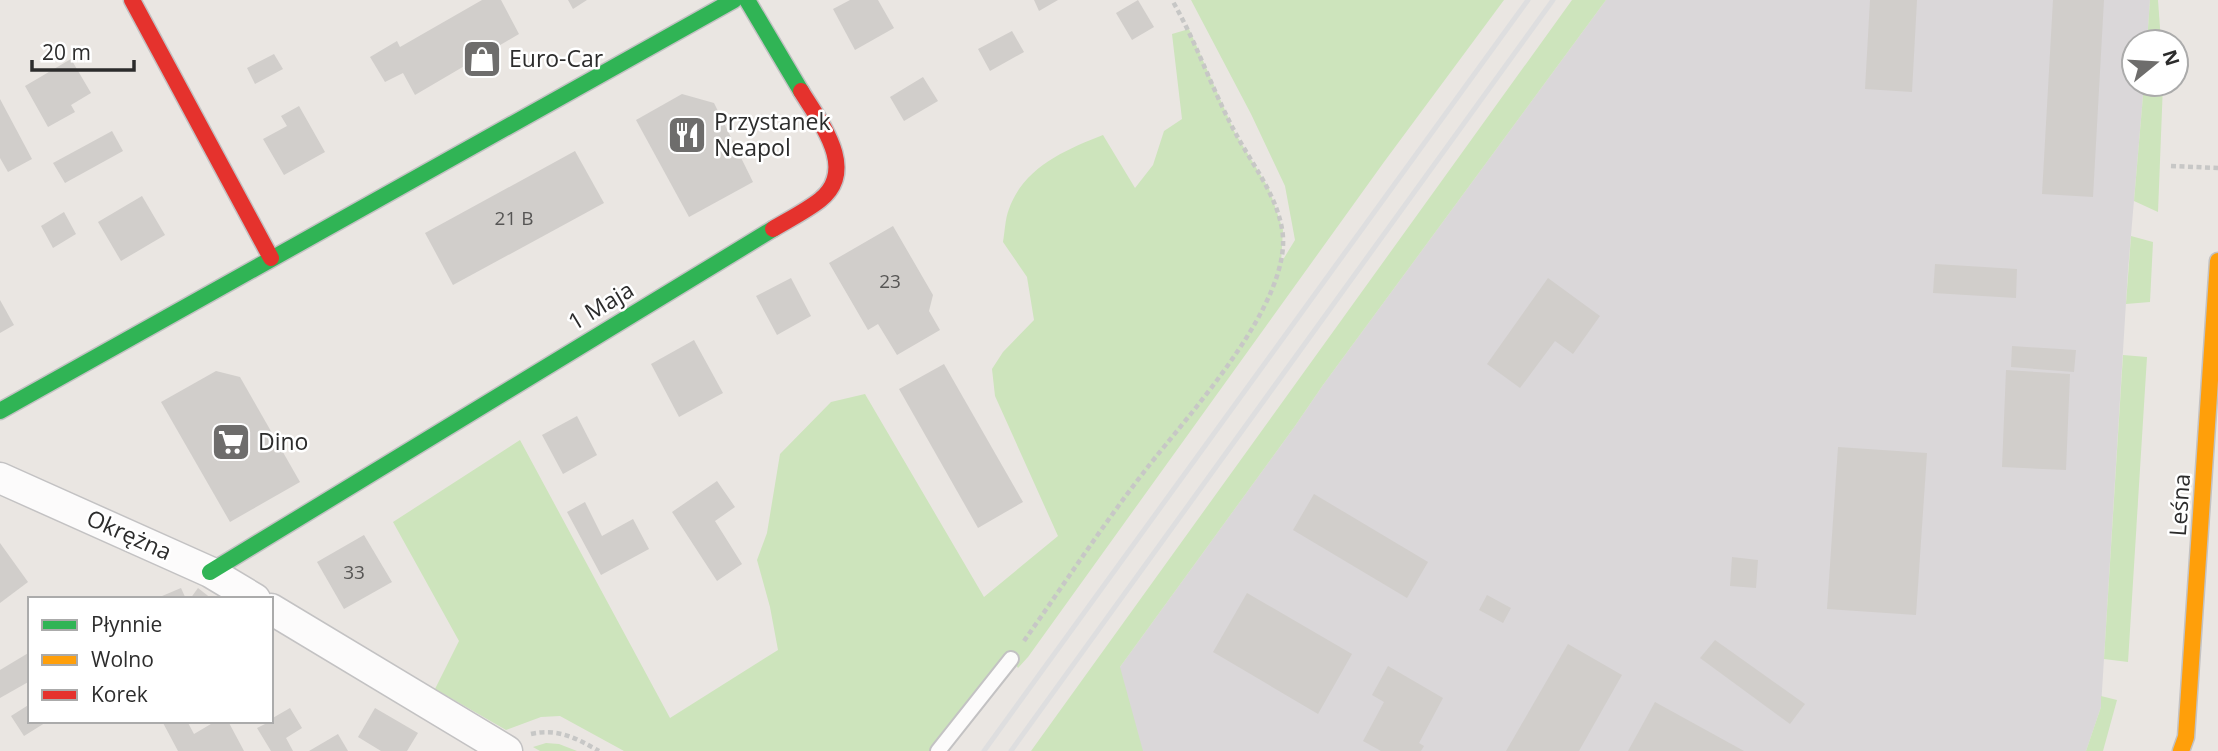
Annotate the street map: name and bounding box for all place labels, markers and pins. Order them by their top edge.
shop icon: Euro-Car [461,38,503,80]
place label: Euro-Car [509,42,604,74]
place label: Przystanek Neapol [714,105,831,163]
restaurant icon: Przystanek Neapol [666,114,708,156]
supermarket icon: Dino [210,421,252,463]
place label: Dino [258,425,308,457]

